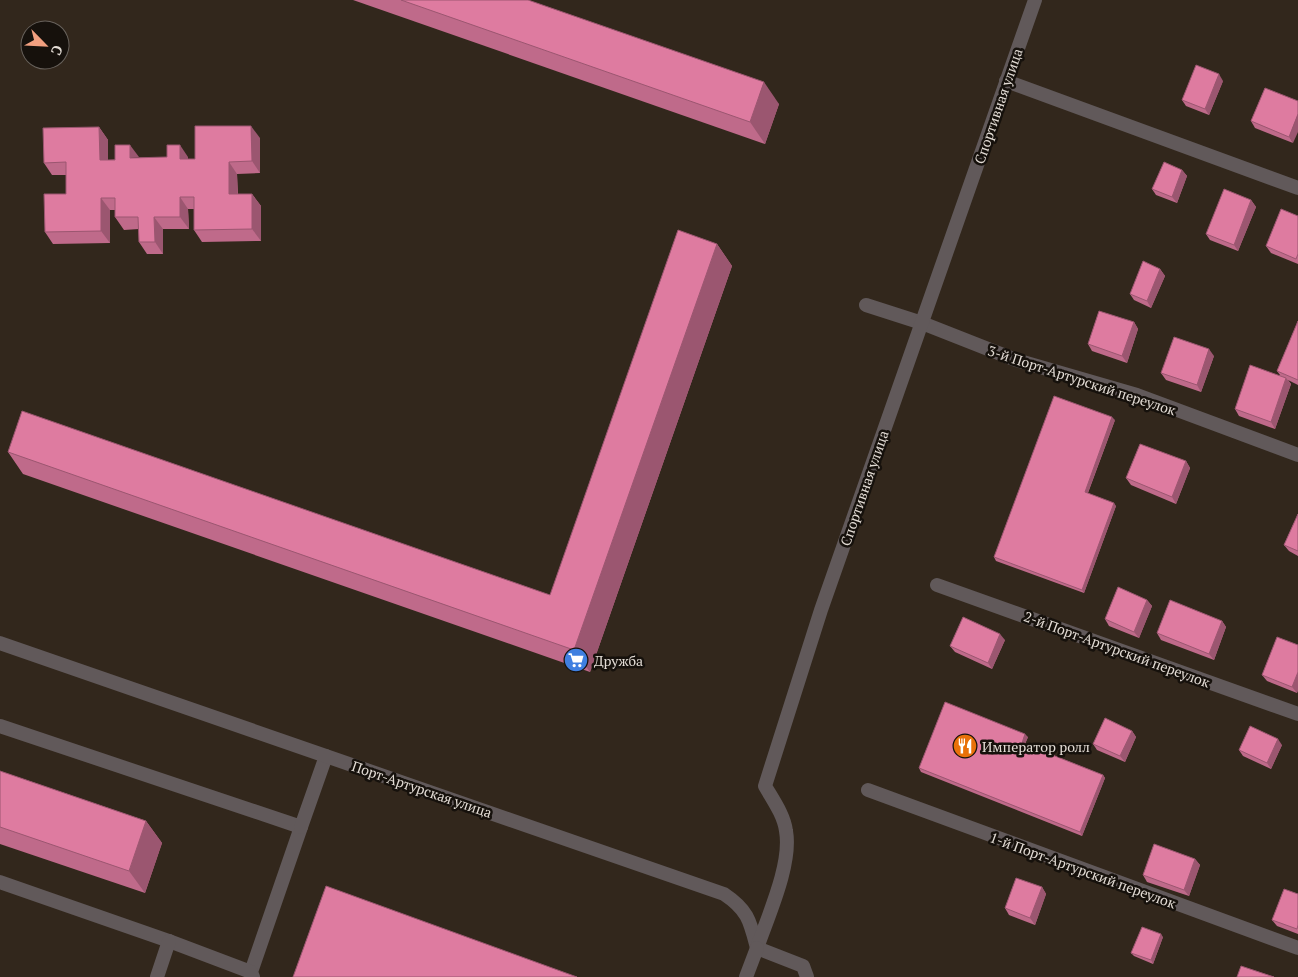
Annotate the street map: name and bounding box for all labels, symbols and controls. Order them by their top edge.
north arrow [20,20,70,70]
text: С [47,42,68,59]
street label: Спортивная улица [969,46,1027,166]
street label: 3-й Порт-Артурский переулок [986,341,1179,420]
street label: Спортивная улица [835,428,893,548]
street label: 2-й Порт-Артурский переулок [1021,606,1213,692]
supermarket icon: Дружба [563,647,589,673]
place label: Дружба [594,651,643,670]
restaurant icon: Император ролл [952,733,978,759]
place label: Император ролл [982,737,1090,756]
street label: Порт-Артурская улица [349,756,495,822]
street label: 1-й Порт-Артурский переулок [987,827,1179,913]

